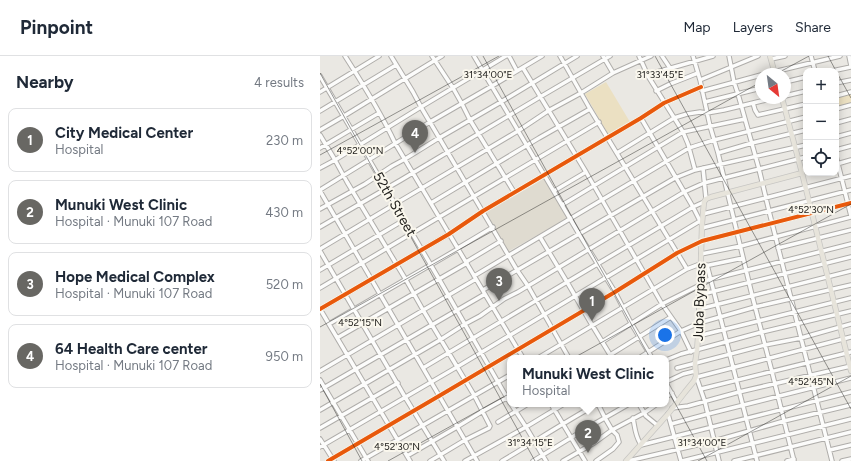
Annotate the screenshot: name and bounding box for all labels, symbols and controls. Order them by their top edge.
text: Pinpoint [20,16,93,39]
text: Map [683,19,711,36]
text: Layers [733,19,773,36]
text: Share [795,19,831,36]
text: 31°34'00"E [464,68,513,81]
text: 31°33'45"E [636,68,684,81]
north arrow [755,68,791,104]
map controls [803,68,839,176]
button: + [803,68,839,104]
text: Nearby [16,72,74,92]
text: 4 results [254,75,304,90]
button: − [803,104,839,140]
pin: 4 [402,120,428,153]
text: City Medical Center [55,124,193,142]
text: 1 [27,133,33,148]
text: 230 m [266,133,303,148]
button: locate [803,140,839,176]
text: Hospital [55,142,103,157]
text: 4°52'00"N [337,144,384,157]
street label: 52th Street [369,169,420,240]
text: Munuki West Clinic [55,196,187,214]
text: 4°52'30"N [788,203,834,216]
text: 2 [26,205,34,220]
text: 430 m [265,205,303,220]
text: Hospital · Munuki 107 Road [55,214,212,229]
street label: Juba Bypass [690,263,709,341]
text: Hope Medical Complex [55,268,215,286]
pin: 3 [486,268,512,301]
text: 3 [26,277,34,292]
text: 520 m [266,277,303,292]
text: Hospital · Munuki 107 Road [55,286,212,301]
pin: 1 [579,288,605,321]
text: 4°52'15"N [338,316,382,329]
your location [655,325,675,345]
text: 64 Health Care center [55,340,208,358]
text: 4 [26,349,34,364]
text: 950 m [266,349,303,364]
popup [507,355,669,407]
text: Hospital · Munuki 107 Road [55,358,212,373]
text: Munuki West Clinic [522,365,654,383]
text: 4°52'45"N [788,375,834,388]
text: Hospital [522,383,570,398]
pin: 2 [575,420,601,453]
text: 31°34'15"E [507,436,553,449]
text: 31°34'00"E [678,436,727,449]
text: 4°52'30"N [374,440,420,453]

